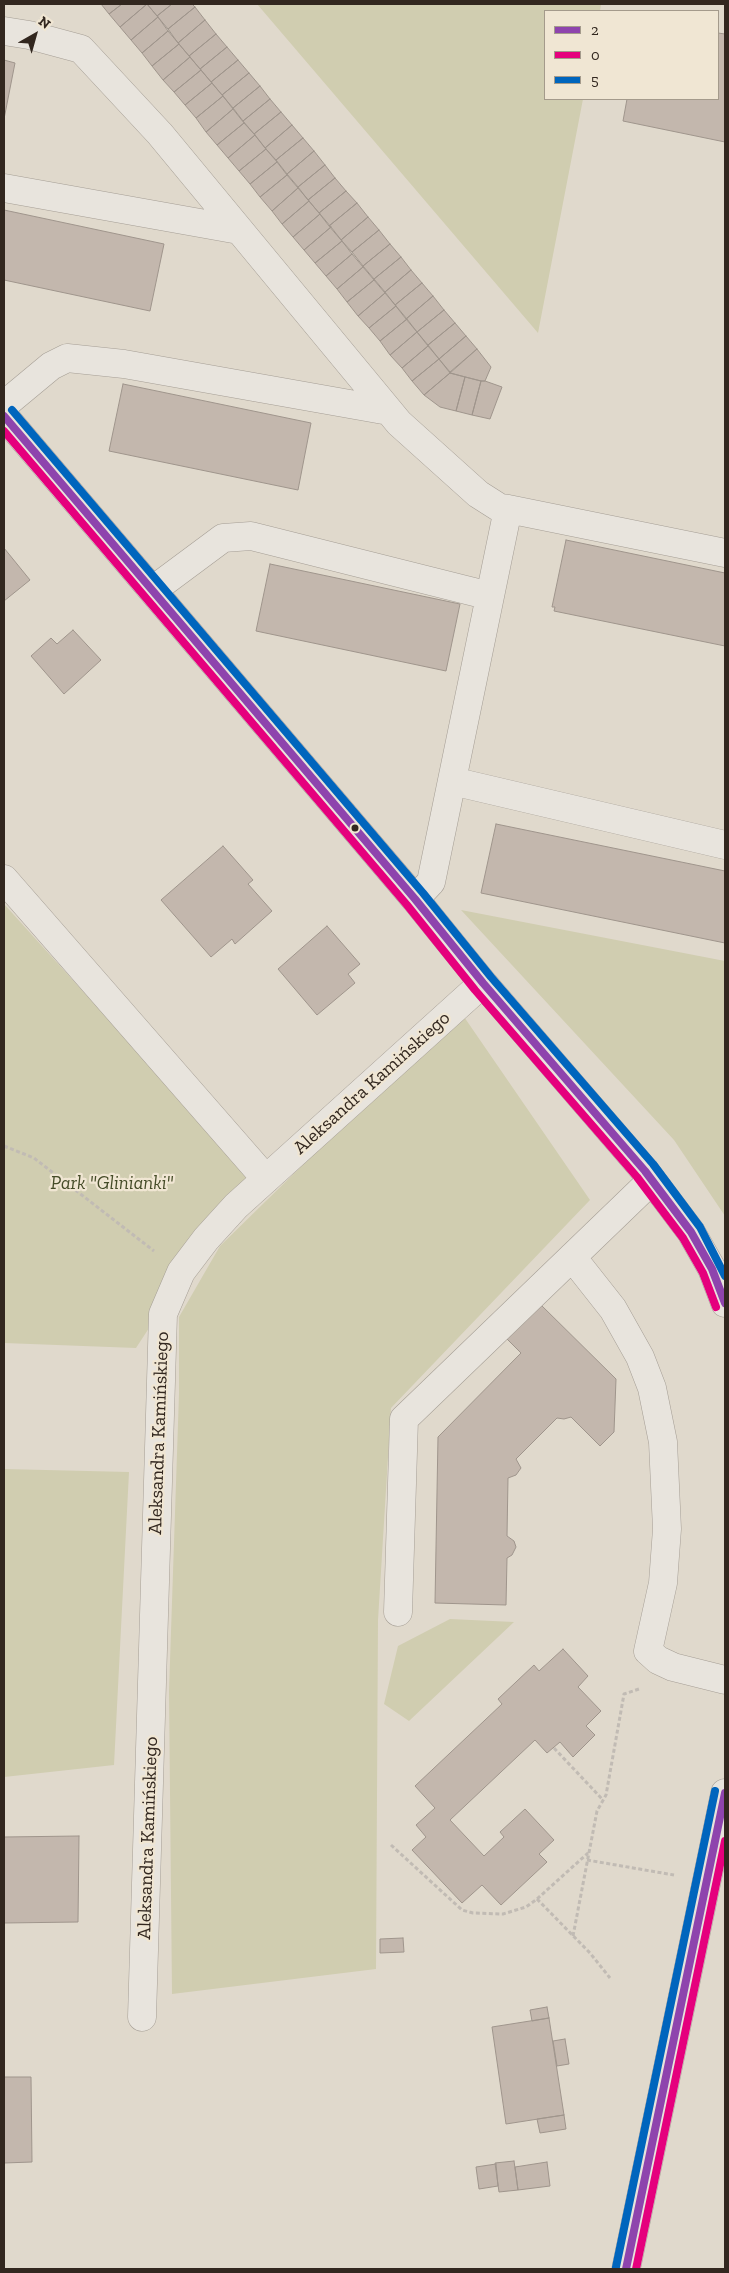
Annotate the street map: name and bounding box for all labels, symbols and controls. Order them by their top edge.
north arrow [10,10,60,60]
legend [544,10,719,100]
text: N [35,13,54,33]
text: 2 [591,21,599,39]
text: 0 [591,46,600,64]
text: 5 [591,71,599,89]
unlabelled marker [350,823,360,833]
street label: Aleksandra Kamińskiego [289,1007,455,1159]
park label: Park "Glinianki" [51,1173,173,1195]
street label: Aleksandra Kamińskiego [144,1331,174,1535]
street label: Aleksandra Kamińskiego [133,1736,163,1940]

